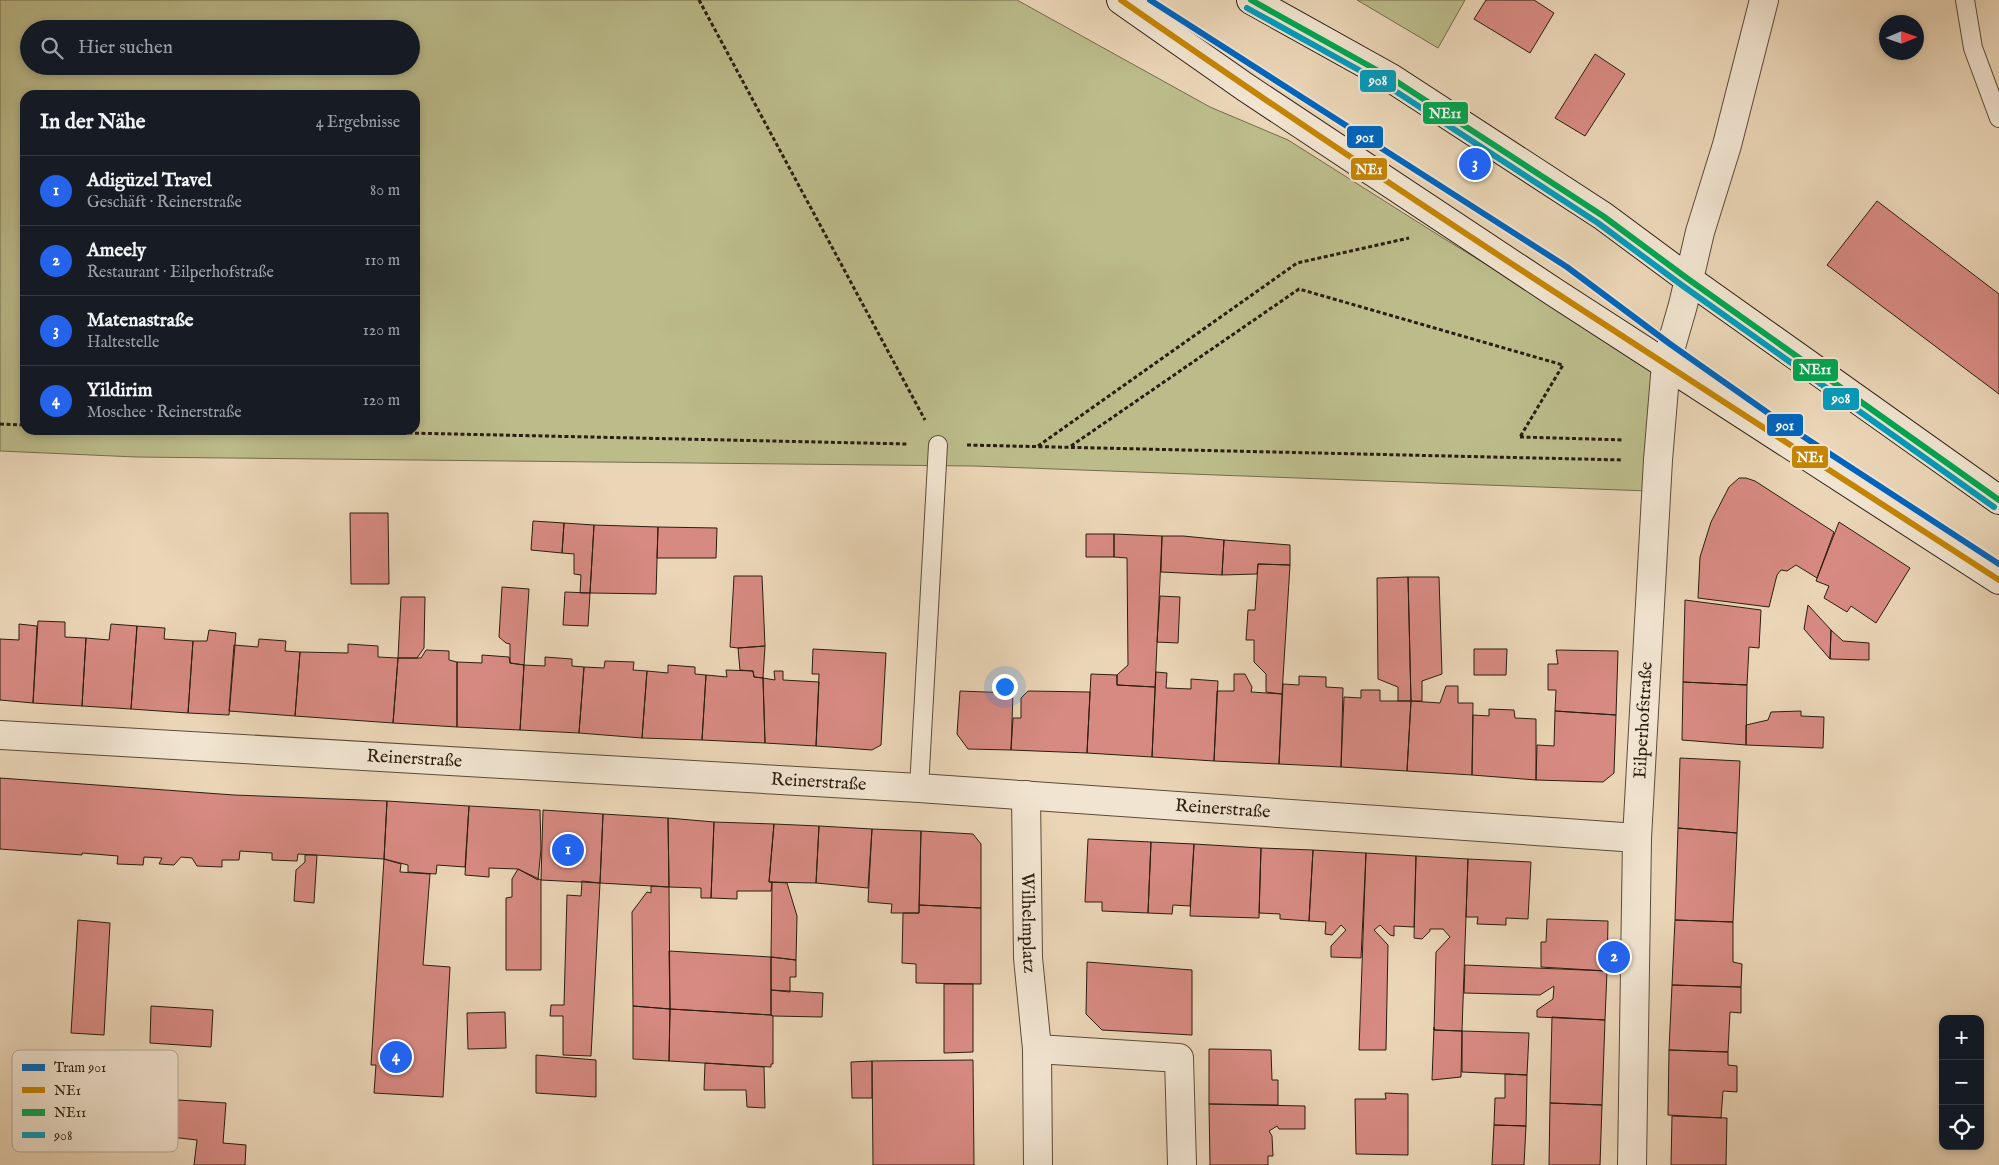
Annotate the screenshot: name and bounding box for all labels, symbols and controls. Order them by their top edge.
north arrow [1879,15,1924,60]
search box [20,20,420,75]
icon: search [38,34,66,62]
text: Hier suchen [78,36,173,60]
line badge: 908 [1359,69,1397,93]
text: 908 [1368,72,1388,90]
line badge: NE11 [1422,101,1469,125]
text: NE11 [1428,105,1461,123]
text: In der Nähe [40,109,146,136]
text: 4 Ergebnisse [316,113,400,133]
line badge: 901 [1346,125,1384,149]
text: 901 [1355,129,1374,147]
pin: 3 [1459,145,1491,183]
line badge: NE1 [1350,157,1388,181]
text: NE1 [1354,161,1383,179]
text: Adigüzel Travel [87,169,212,193]
text: 1 [53,181,59,201]
text: 80 m [370,181,400,201]
text: Geschäft · Reinerstraße [87,193,242,213]
text: Ameely [87,239,146,263]
text: 2 [52,251,60,271]
text: 110 m [364,251,400,271]
text: Restaurant · Eilperhofstraße [87,263,274,283]
text: Matenastraße [87,309,194,333]
text: 3 [53,321,59,341]
text: 120 m [363,321,400,341]
text: Haltestelle [87,333,159,353]
line badge: NE11 [1792,358,1839,382]
text: NE11 [1798,361,1831,379]
text: Yildirim [87,379,152,403]
line badge: 908 [1822,387,1860,411]
text: 908 [1831,390,1851,408]
text: 4 [52,391,60,411]
text: 120 m [363,391,400,411]
text: Moschee · Reinerstraße [87,403,242,423]
line badge: 901 [1766,413,1804,437]
text: 901 [1775,417,1794,435]
line badge: NE1 [1791,445,1829,469]
text: NE1 [1795,449,1824,467]
street label: Eilperhofstraße [1629,661,1658,779]
your location [992,674,1018,700]
street label: Reinerstraße [366,745,463,773]
street label: Reinerstraße [770,768,867,796]
street label: Reinerstraße [1174,794,1271,824]
pin: 1 [552,831,584,869]
street label: Wilhelmplatz [1015,873,1041,974]
pin: 2 [1598,938,1630,976]
map controls [1939,1015,1984,1150]
button: + [1939,1015,1984,1060]
pin: 4 [380,1038,412,1076]
legend [12,1050,178,1152]
text: Tram 901 [54,1059,106,1077]
button: − [1939,1060,1984,1105]
text: NE1 [54,1082,81,1100]
text: NE11 [54,1104,86,1122]
button: locate [1939,1105,1984,1150]
text: 908 [53,1127,72,1145]

